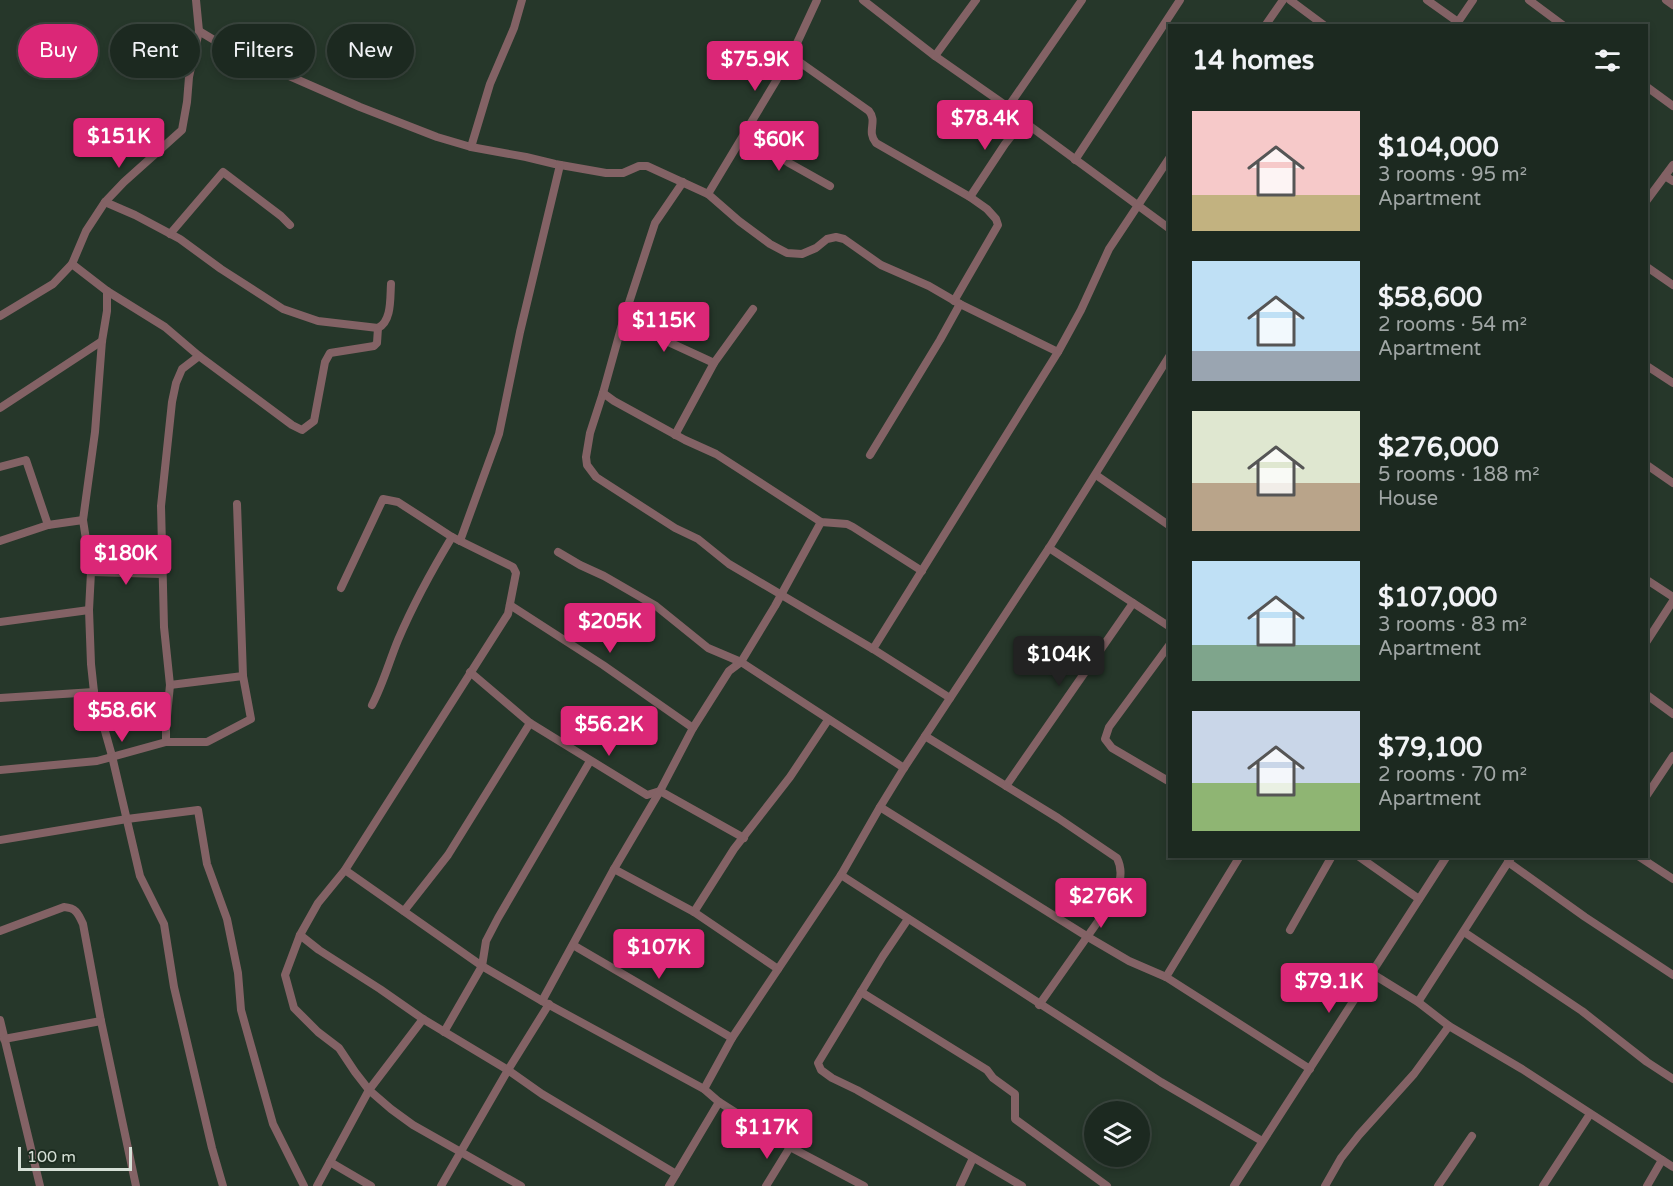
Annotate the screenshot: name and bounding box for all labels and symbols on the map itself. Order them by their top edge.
pin: $75.9K [706,41,804,92]
pin: $78.4K [936,100,1034,151]
pin: $151K [77,118,161,169]
pin: $60K [743,121,815,172]
pin: $115K [622,302,706,353]
pin: $180K [84,535,168,586]
pin: $205K [568,603,652,654]
pin: $104K [1017,636,1101,687]
pin: $58.6K [73,692,171,743]
pin: $56.2K [560,706,658,757]
pin: $276K [1059,878,1143,929]
pin: $107K [617,929,701,980]
pin: $79.1K [1280,963,1378,1014]
pin: $117K [725,1109,809,1160]
scale bar [18,1144,132,1172]

